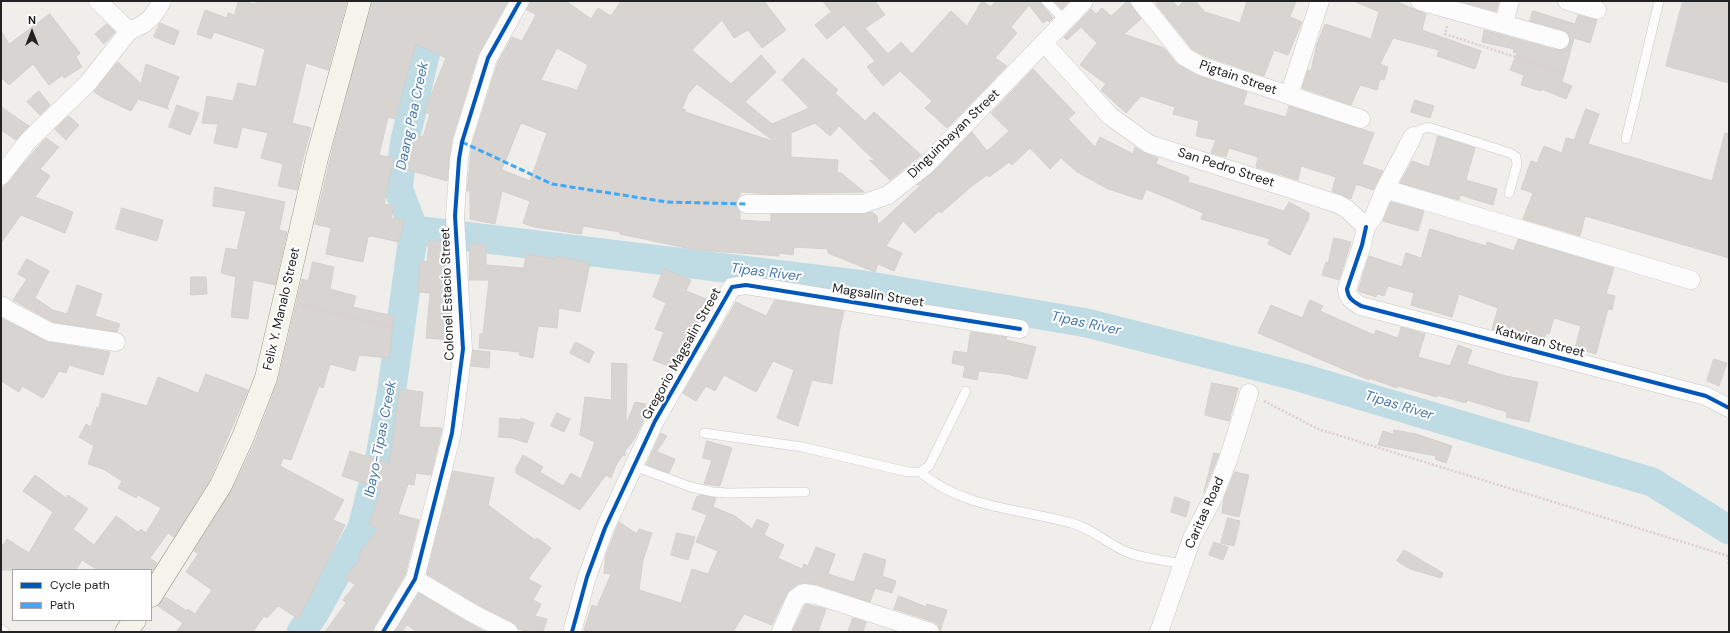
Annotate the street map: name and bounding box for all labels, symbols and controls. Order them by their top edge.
north arrow [12,12,52,52]
text: N [28,13,36,27]
street label: Pigtain Street [1197,57,1279,99]
water label: Daang Paa Creek [393,60,433,172]
street label: Dinguinbayan Street [905,86,1003,182]
street label: San Pedro Street [1176,145,1276,191]
street label: Colonel Estacio Street [438,227,458,361]
street label: Felix Y. Manalo Street [260,246,304,372]
water label: Tipas River [730,260,802,286]
street label: Magsalin Street [831,281,925,311]
street label: Gregorio Magsalin Street [639,285,725,423]
water label: Tipas River [1050,308,1122,340]
street label: Katwiran Street [1494,323,1586,361]
water label: Ibayo-Tipas Creek [361,379,401,499]
water label: Tipas River [1363,388,1435,424]
street label: Caritas Road [1182,475,1228,551]
legend [12,569,152,621]
text: Cycle path [50,577,110,593]
text: Path [50,597,75,613]

